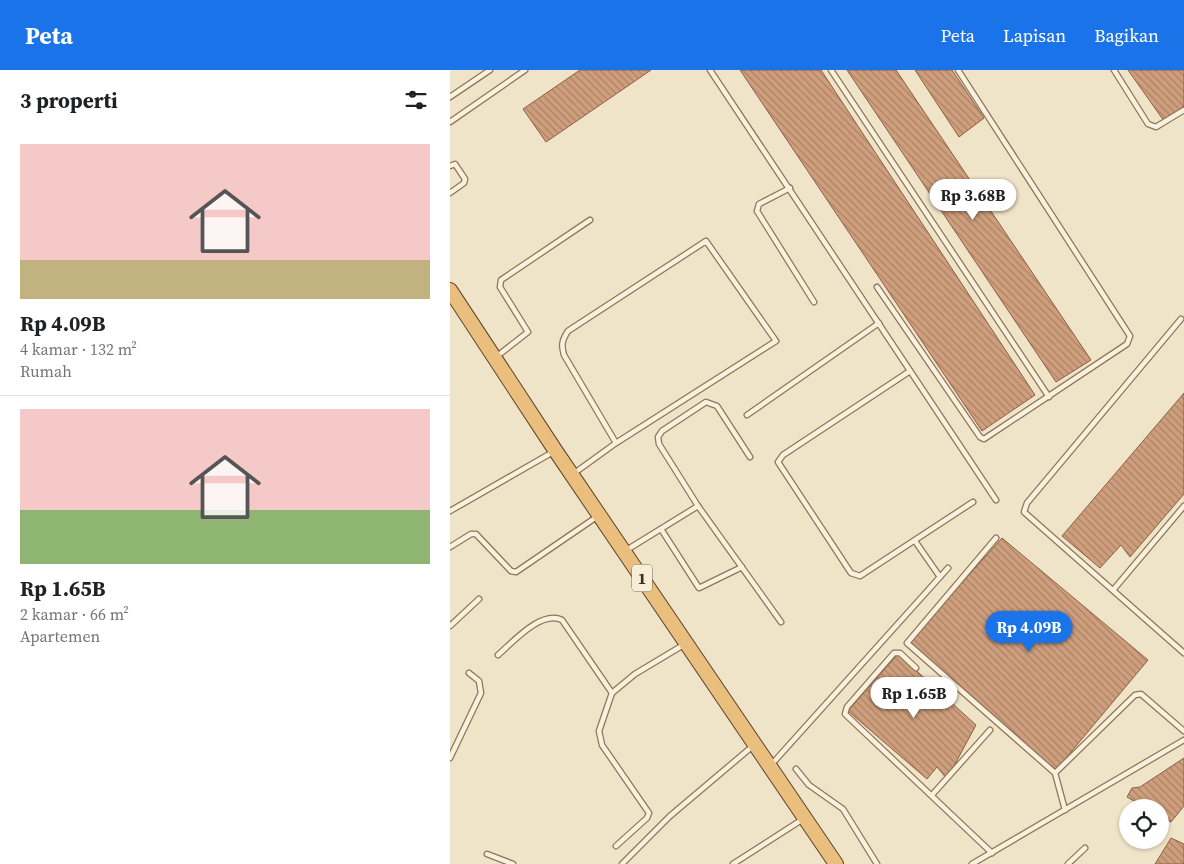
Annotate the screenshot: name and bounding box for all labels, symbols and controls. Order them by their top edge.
text: Peta [25,19,73,52]
text: Peta [941,23,975,48]
text: Lapisan [1003,23,1066,48]
text: Bagikan [1094,23,1159,48]
text: 3 properti [20,86,118,115]
icon: filters [402,86,430,114]
icon: home [180,176,270,266]
pin: Rp 3.68B [921,178,1025,221]
text: Rp 3.68B [940,184,1006,206]
text: Rp 4.09B [20,309,105,338]
text: 4 kamar · 132 m² [20,338,137,360]
text: Rumah [20,360,72,382]
icon: home [180,442,270,532]
road number: 1 [632,564,652,592]
text: Rp 1.65B [20,574,105,603]
text: 2 kamar · 66 m² [20,603,129,625]
pin: Rp 4.09B [977,610,1081,653]
text: Rp 4.09B [996,616,1062,638]
text: Apartemen [20,625,100,647]
pin: Rp 1.65B [862,676,966,719]
text: Rp 1.65B [881,682,947,704]
map controls [1119,799,1169,849]
button: locate [1119,799,1169,849]

